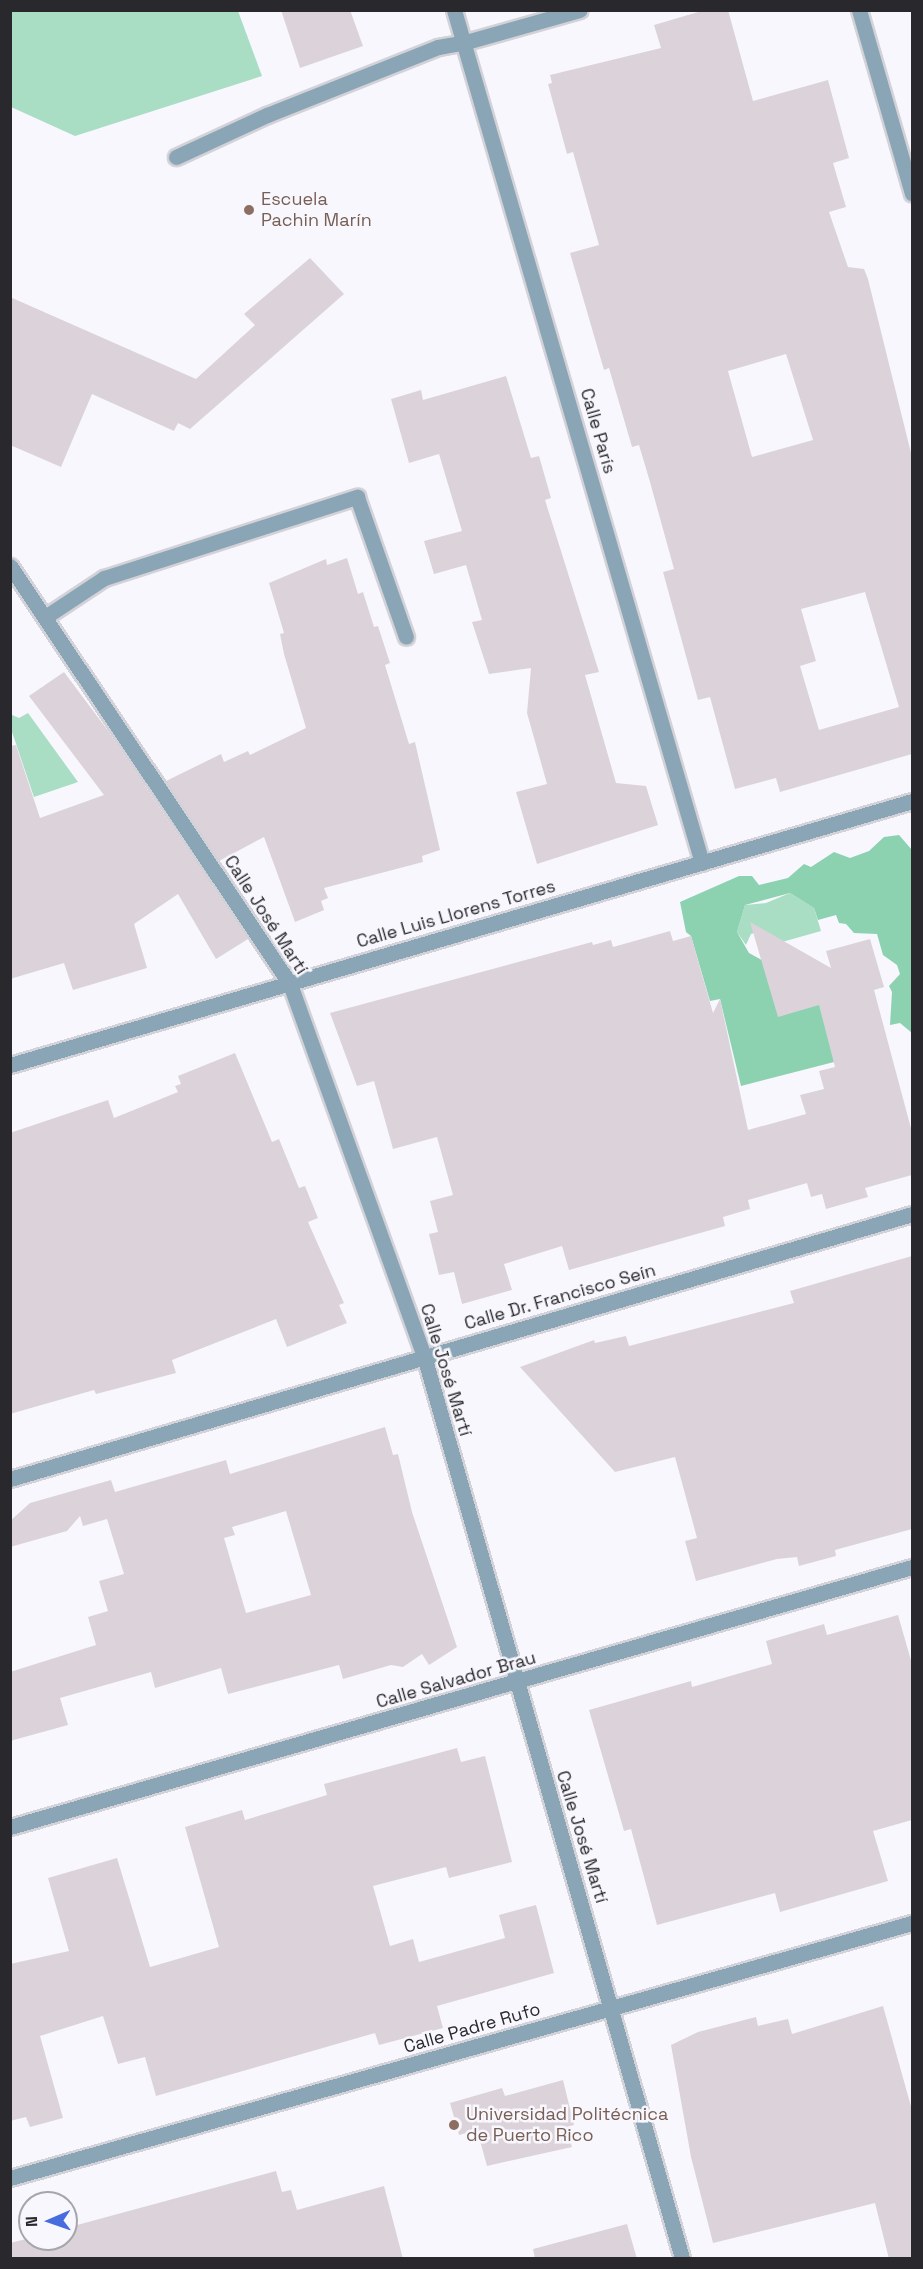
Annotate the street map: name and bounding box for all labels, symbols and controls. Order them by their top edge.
place label: Escuela Pachin Marín [261,189,372,232]
marker: Escuela Pachin Marín [242,203,256,217]
street label: Calle París [576,386,620,476]
street label: Calle José Martí [219,851,313,979]
street label: Calle Luis Llorens Torres [354,875,558,953]
street label: Calle Dr. Francisco Seín [462,1259,658,1335]
street label: Calle José Martí [416,1301,476,1439]
street label: Calle Salvador Brau [374,1647,538,1713]
street label: Calle José Martí [552,1768,612,1906]
street label: Calle Padre Rufo [401,1998,543,2058]
place label: Universidad Politécnica de Puerto Rico [466,2104,668,2146]
marker: Universidad Politécnica de Puerto Rico [447,2118,461,2132]
north arrow [18,2191,78,2251]
text: N [21,2216,42,2227]

